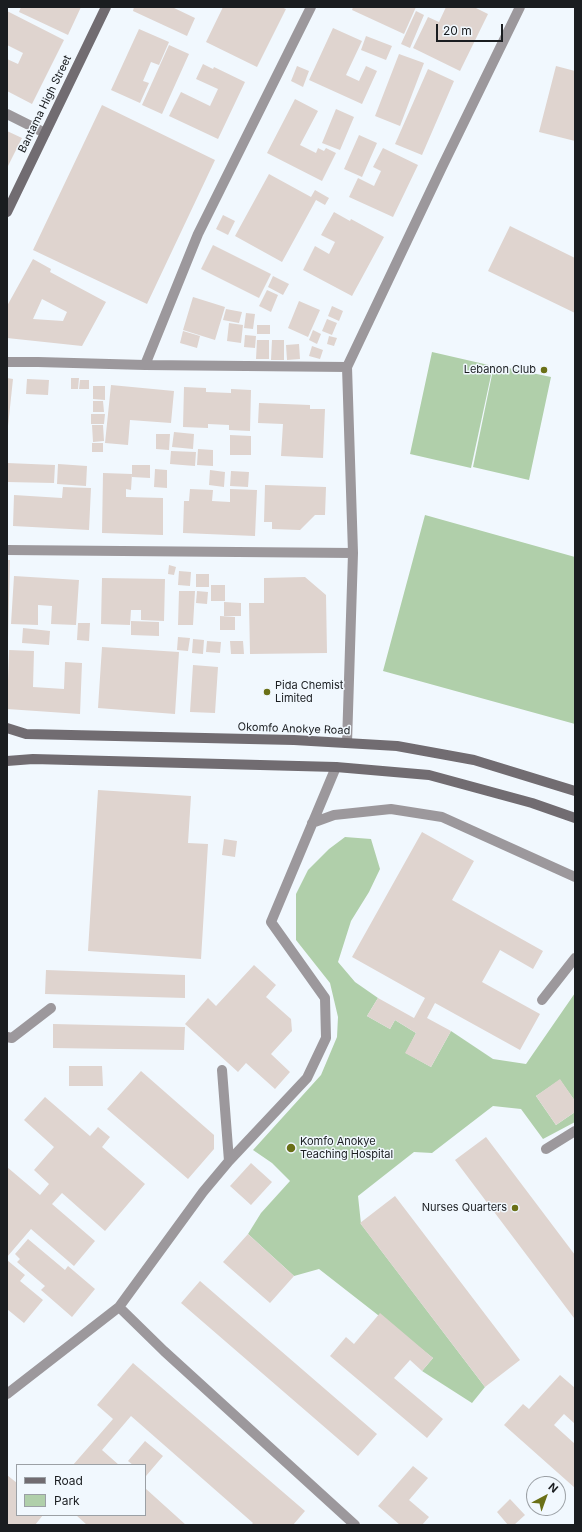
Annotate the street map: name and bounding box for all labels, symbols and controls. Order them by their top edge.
scale bar [438,16,505,42]
text: 20 m [443,23,472,38]
street label: Bantama High Street [16,53,74,155]
place label: Lebanon Club [464,363,536,377]
marker: Lebanon Club [539,365,549,375]
place label: Pida Chemist Limited [275,679,343,705]
marker: Pida Chemist Limited [262,687,272,697]
street label: Okomfo Anokye Road [238,720,350,738]
place label: Komfo Anokye Teaching Hospital [300,1135,393,1161]
marker: Komfo Anokye Teaching Hospital [285,1142,297,1154]
place label: Nurses Quarters [422,1201,507,1215]
marker: Nurses Quarters [510,1203,520,1213]
legend [16,1464,146,1516]
text: Road [54,1473,83,1488]
north arrow [526,1476,566,1516]
text: N [545,1480,561,1496]
text: Park [54,1493,80,1508]

